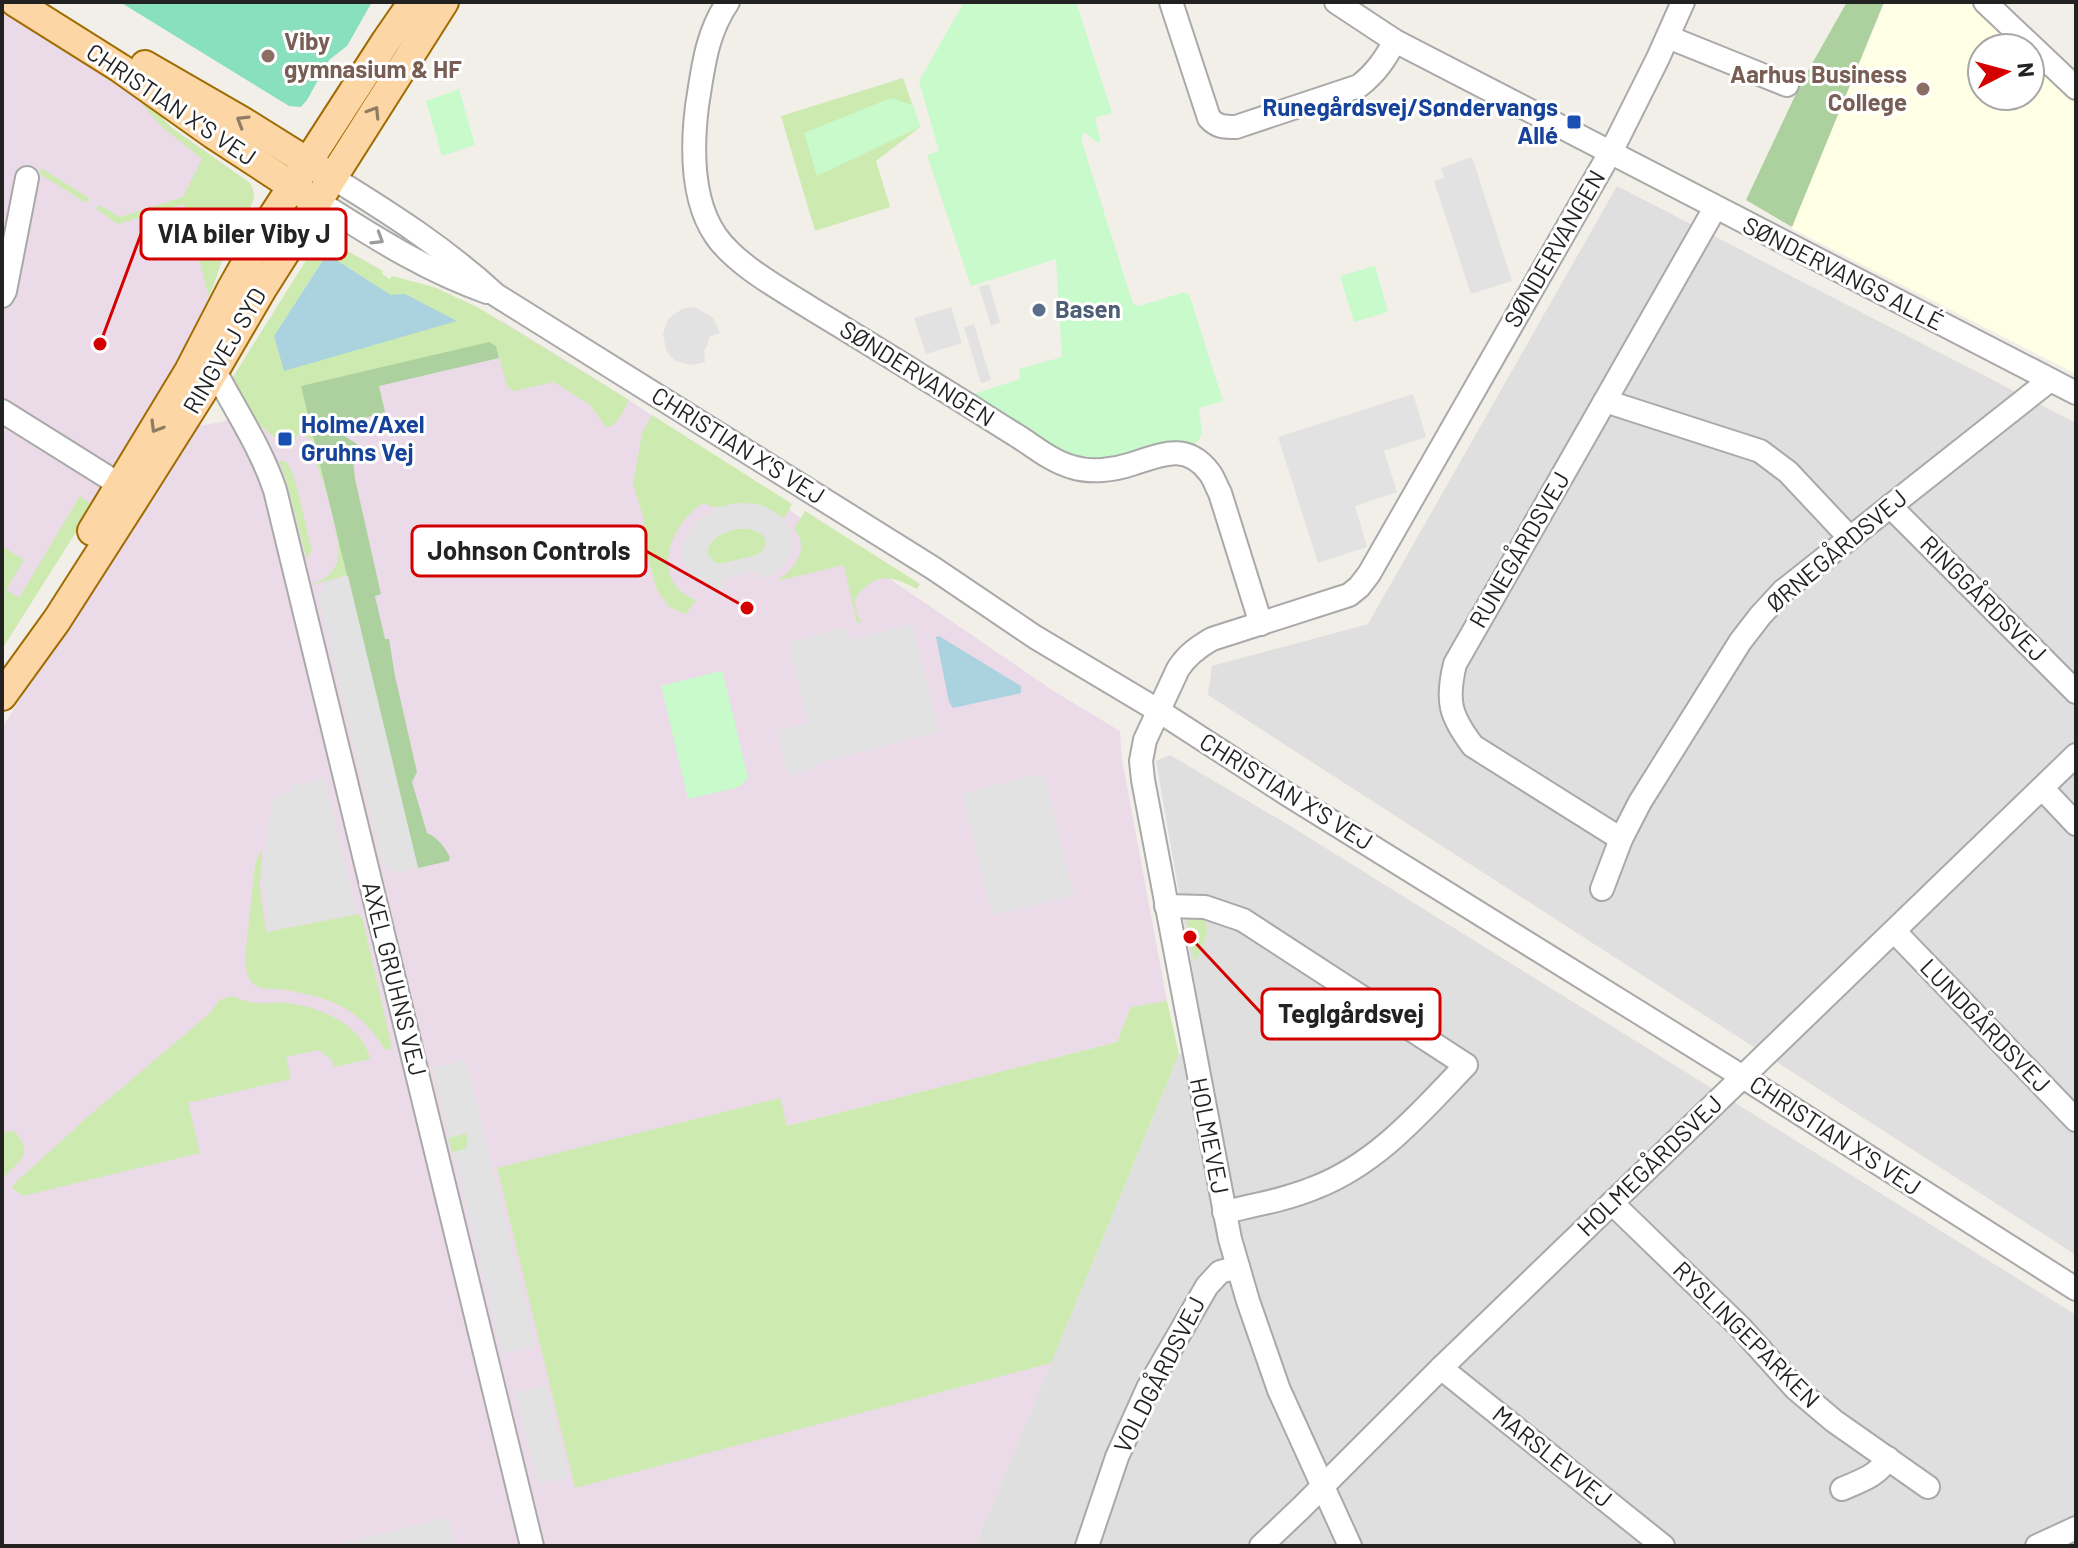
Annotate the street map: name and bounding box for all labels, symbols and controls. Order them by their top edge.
place label: Viby gymnasium & HF [284,26,462,83]
north arrow [1966,32,2046,112]
street label: CHRISTIAN X'S VEJ [81,36,262,171]
marker: Viby gymnasium & HF [259,47,277,65]
place label: Aarhus Business College [1730,59,1907,116]
text: N [2013,61,2041,78]
marker: Aarhus Business College [1914,80,1932,98]
place label: Runegårdsvej/Søndervangs Allé [1262,92,1558,149]
one-way arrow [365,106,380,121]
marker: Runegårdsvej/Søndervangs Allé [1565,113,1583,131]
one-way arrow [236,115,251,131]
street label: SØNDERVANGEN [1497,164,1610,332]
callout: VIA biler Viby J [141,209,346,259]
street label: SØNDERVANGS ALLÉ [1739,210,1949,336]
text: VIA biler Viby J [157,217,331,248]
one-way arrow [369,230,384,245]
street label: RINGVEJ SYD [176,282,271,418]
place label: Basen [1055,294,1121,323]
marker: Basen [1030,301,1048,319]
street label: SØNDERVANGEN [835,314,1000,432]
street label: CHRISTIAN X'S VEJ [647,380,831,510]
place label: Holme/Axel Gruhns Vej [301,409,425,466]
one-way arrow [150,418,166,433]
marker: Holme/Axel Gruhns Vej [276,430,294,448]
street label: RUNEGÅRDSVEJ [1462,466,1575,632]
street label: ØRNEGÅRDSVEJ [1760,483,1912,617]
callout: Johnson Controls [412,526,646,576]
street label: RINGGÅRDSVEJ [1915,529,2053,667]
text: Johnson Controls [428,534,630,565]
street label: CHRISTIAN X'S VEJ [1195,726,1379,856]
street label: AXEL GRUHNS VEJ [357,878,434,1079]
street label: LUNDGÅRDSVEJ [1915,952,2057,1098]
callout: Teglgårdsvej [1262,989,1440,1039]
text: Teglgårdsvej [1278,997,1424,1028]
street label: CHRISTIAN X'S VEJ [1745,1069,1927,1201]
street label: HOLMEVEJ [1185,1075,1236,1197]
street label: HOLMEGÅRDSVEJ [1570,1088,1728,1242]
street label: RYSLINGEPARKEN [1668,1255,1826,1413]
street label: VOLDGÅRDSVEJ [1107,1291,1211,1457]
street label: MARSLEVVEJ [1487,1399,1619,1513]

